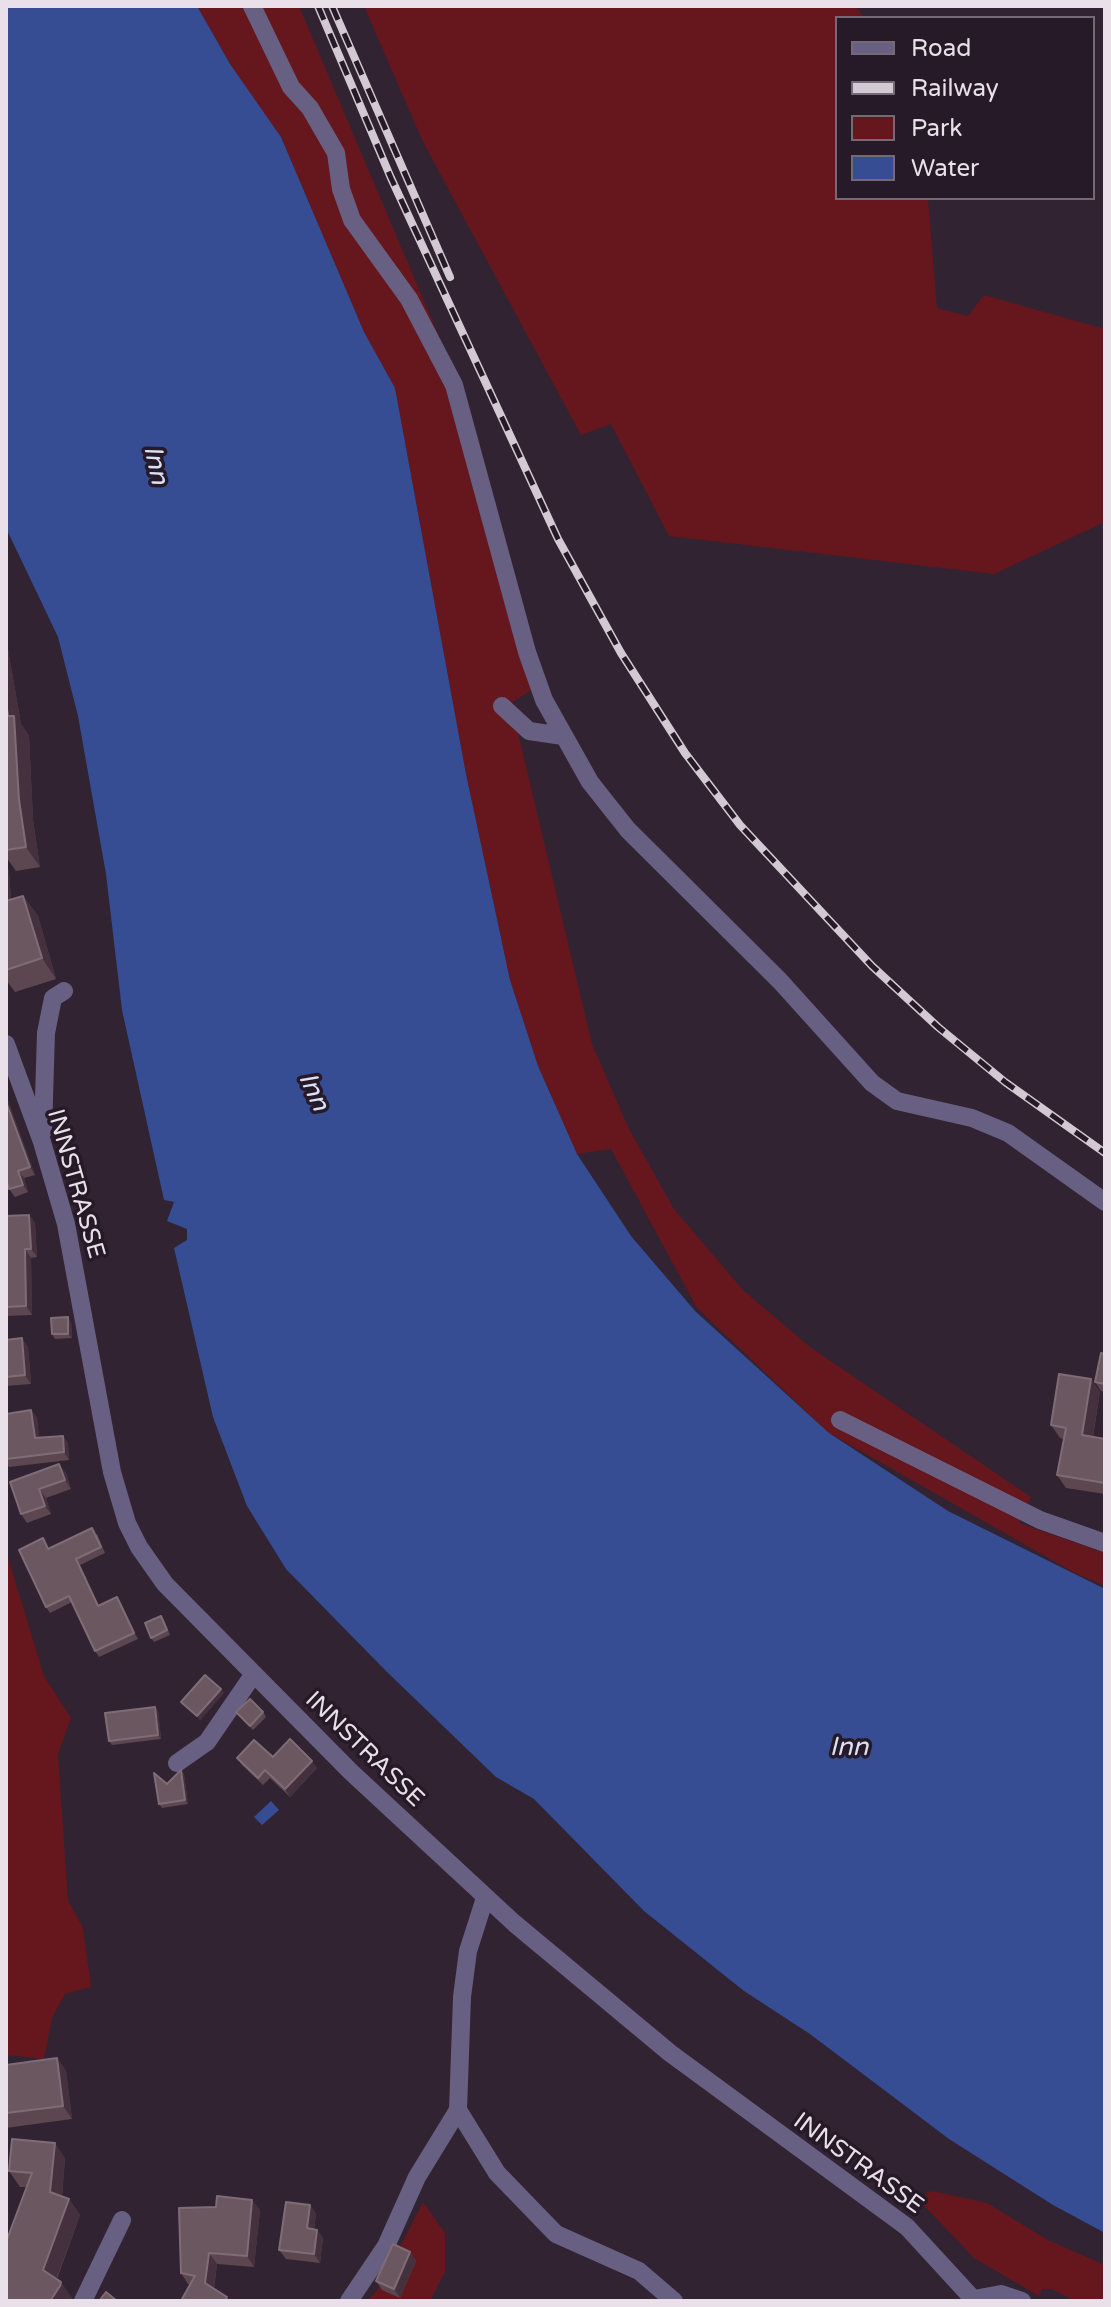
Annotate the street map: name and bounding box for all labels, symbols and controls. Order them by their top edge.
legend [835,16,1095,200]
text: Road [911,34,971,63]
text: Railway [911,74,999,103]
text: Park [911,114,962,143]
text: Water [911,154,979,183]
water label: Inn [136,443,174,487]
water label: Inn [291,1068,335,1116]
street label: INNSTRASSE [40,1106,110,1262]
street label: INNSTRASSE [299,1686,429,1814]
water label: Inn [830,1732,868,1764]
street label: INNSTRASSE [787,2107,929,2221]

